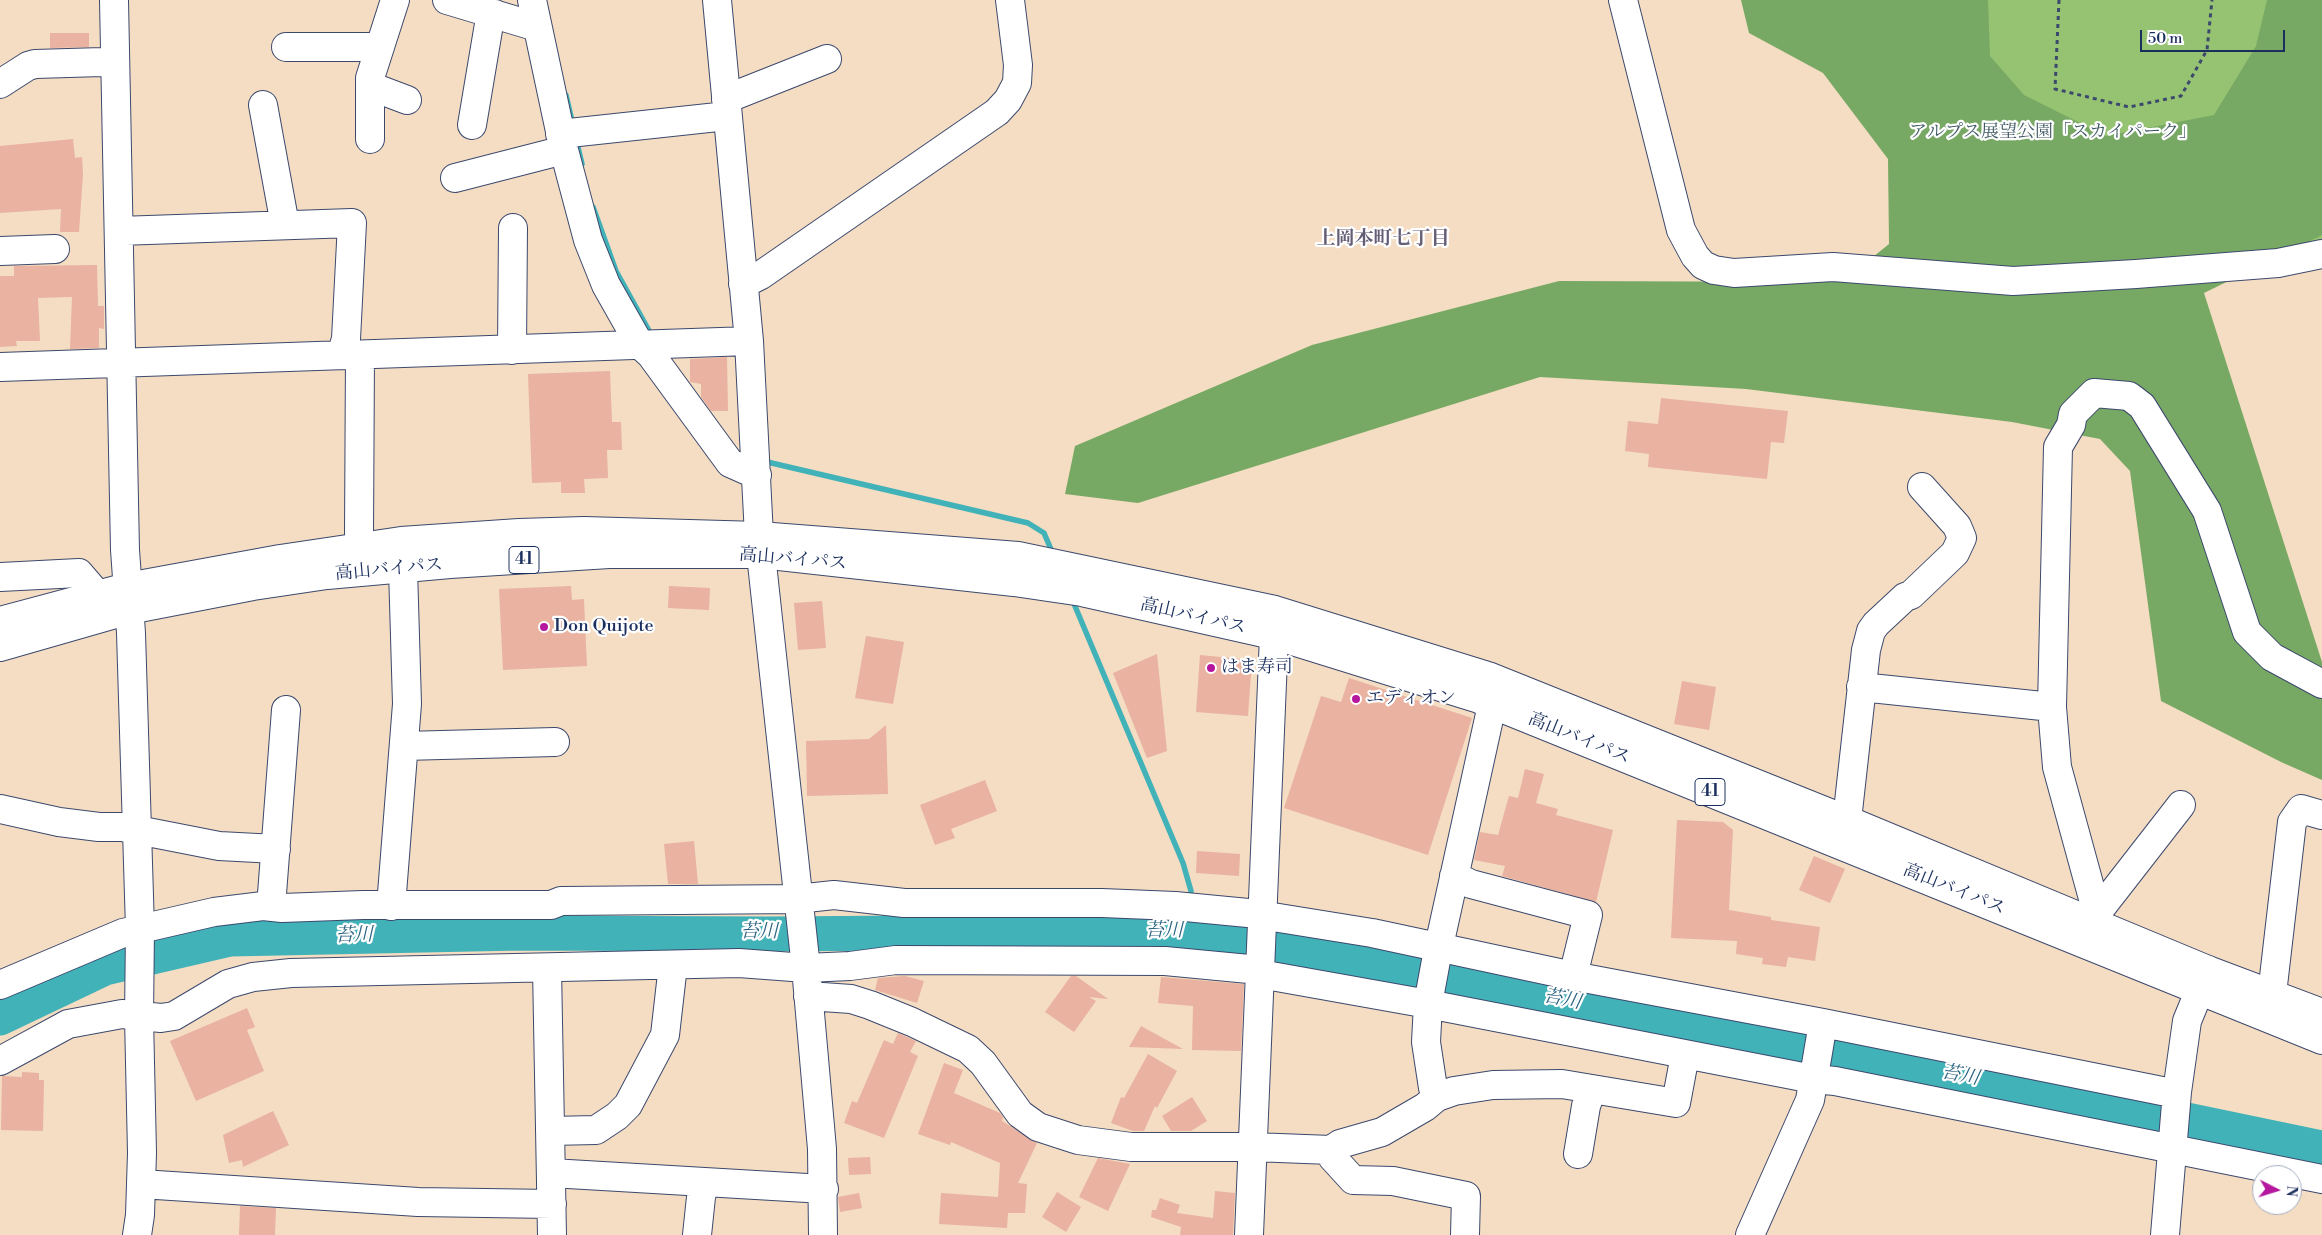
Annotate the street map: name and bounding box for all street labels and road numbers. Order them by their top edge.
street label: 高山バイパス [738,545,848,575]
road number: 41 [509,546,539,574]
street label: 高山バイパス [334,555,444,585]
street label: 高山バイパス [1138,594,1248,640]
street label: 高山バイパス [1525,709,1633,769]
road number: 41 [1695,779,1725,806]
street label: 高山バイパス [1900,860,2008,920]

